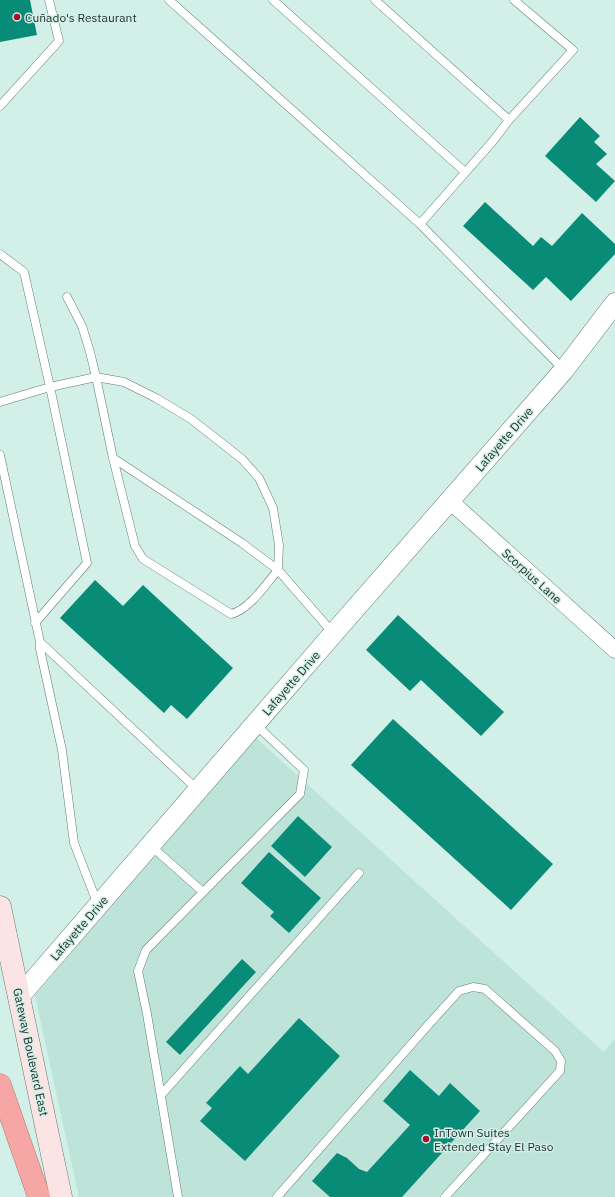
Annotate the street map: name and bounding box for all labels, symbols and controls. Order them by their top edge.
place label: Cuñado's Restaurant [25,10,137,25]
marker: Cuñado's Restaurant [12,12,22,22]
street label: Lafayette Drive [472,403,536,474]
street label: Scorpius Lane [499,545,565,607]
street label: Lafayette Drive [259,647,323,718]
street label: Lafayette Drive [47,892,111,963]
street label: Gateway Boulevard East [10,987,52,1117]
place label: InTown Suites Extended Stay El Paso [434,1125,554,1154]
marker: InTown Suites Extended Stay El Paso [421,1134,431,1144]

